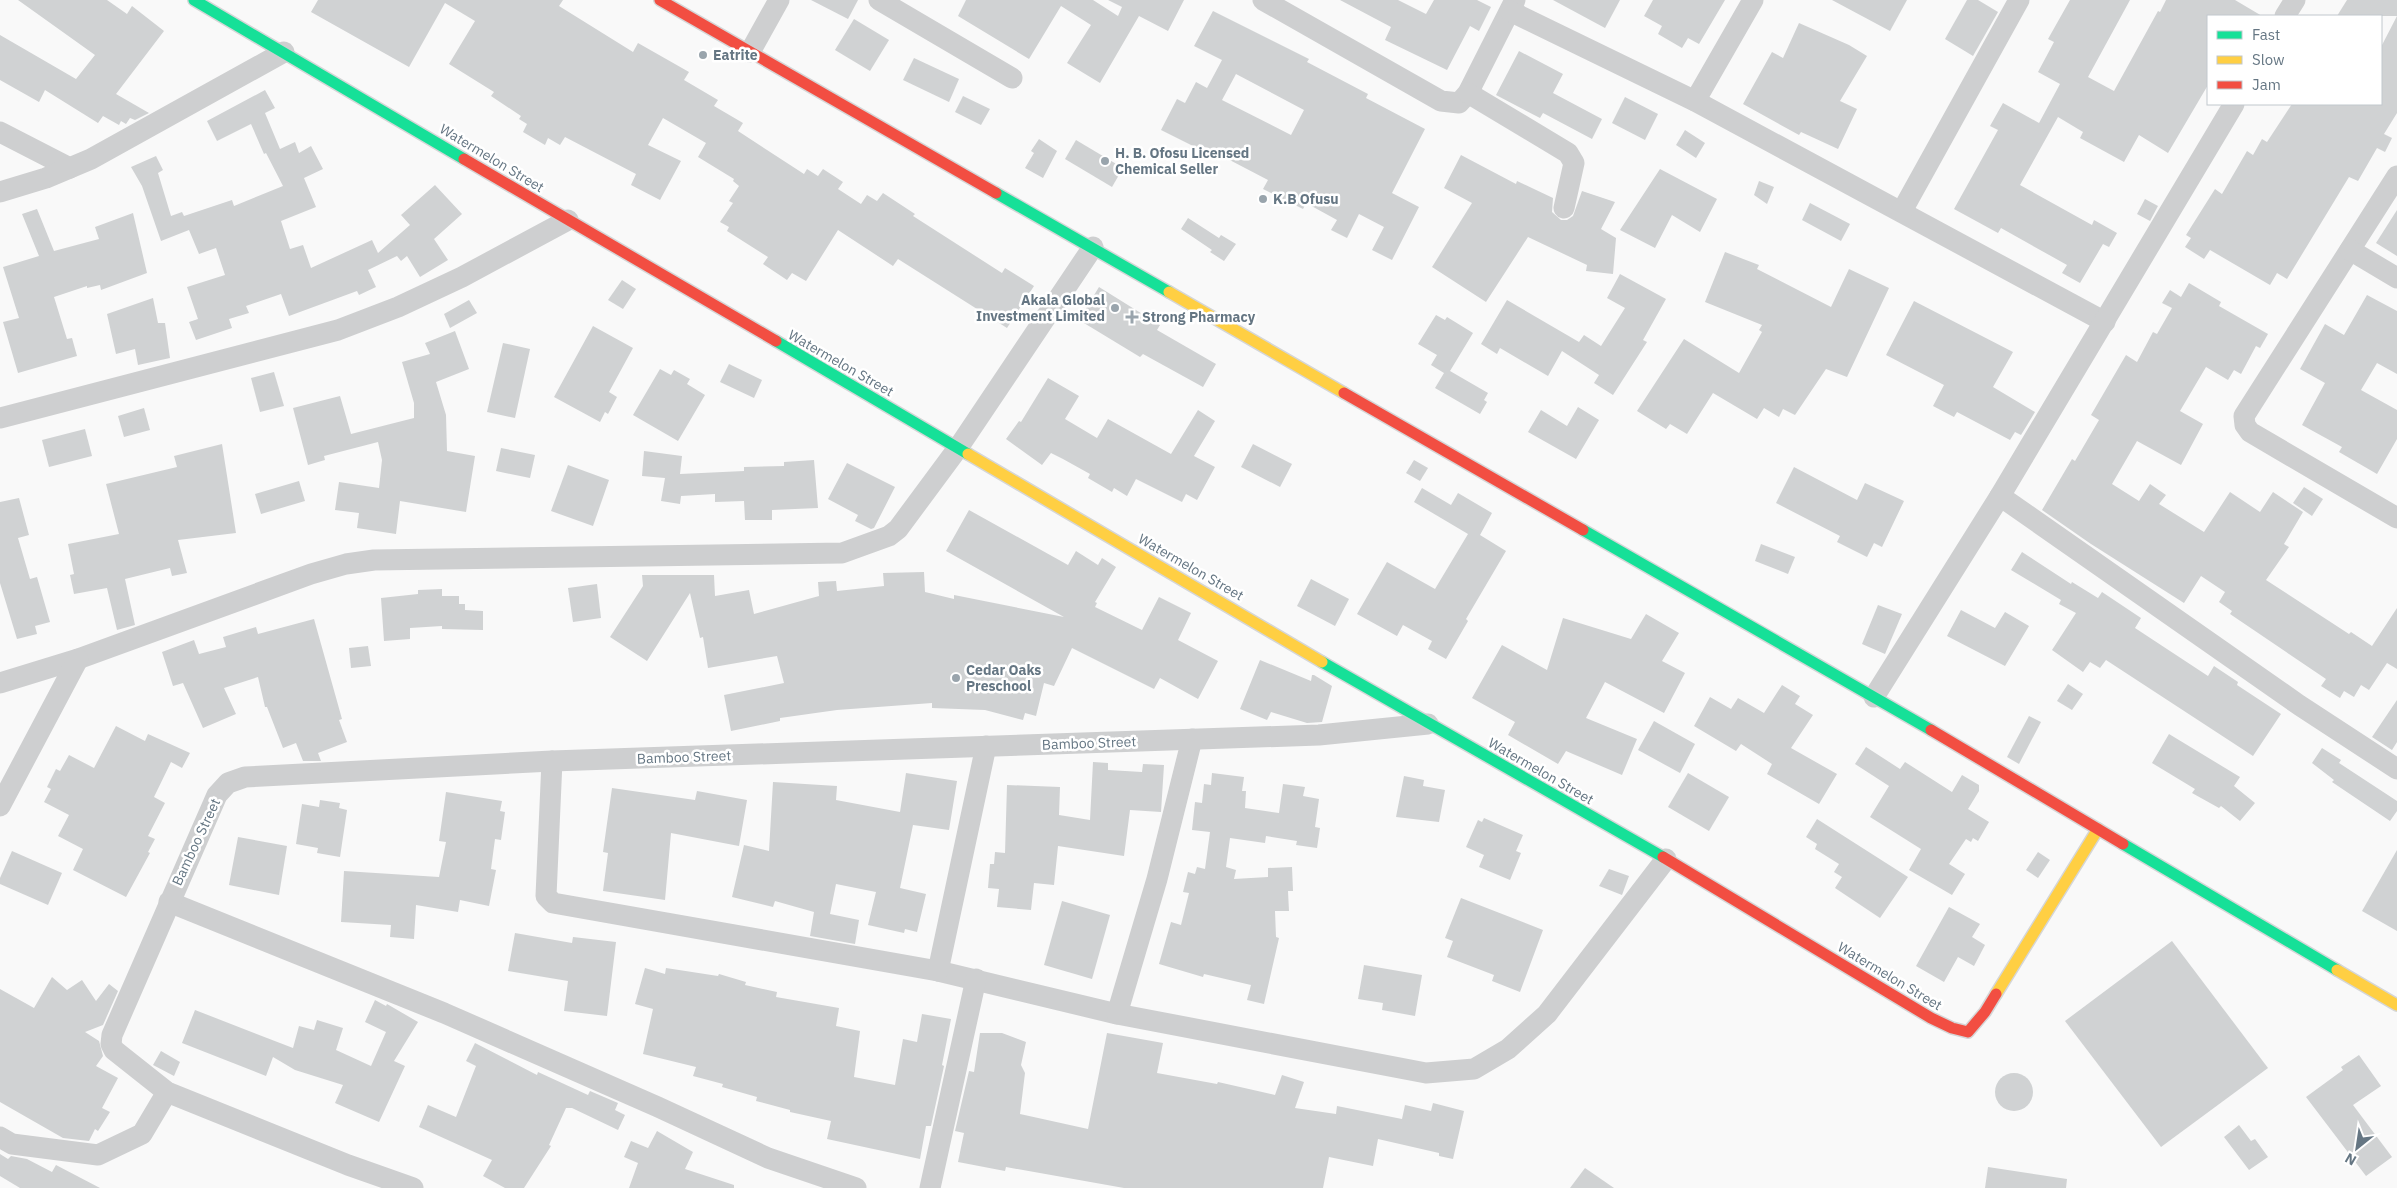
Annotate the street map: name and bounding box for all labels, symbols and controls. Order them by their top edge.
legend [2207,15,2382,105]
text: Fast [2252,25,2280,44]
place label: Eatrite [713,46,758,64]
marker: Eatrite [697,49,709,61]
text: Slow [2252,50,2285,69]
text: Jam [2252,75,2281,94]
street label: Watermelon Street [436,120,548,196]
place label: H. B. Ofosu Licensed Chemical Seller [1115,144,1249,178]
marker: H. B. Ofosu Licensed Chemical Seller [1099,155,1111,167]
place label: K.B Ofusu [1273,190,1339,208]
marker: K.B Ofusu [1257,193,1269,205]
place label: Akala Global Investment Limited [976,291,1105,325]
marker: Akala Global Investment Limited [1109,302,1121,314]
place label: Strong Pharmacy [1142,308,1256,326]
marker: Strong Pharmacy [1126,311,1138,323]
street label: Watermelon Street [785,326,897,401]
street label: Watermelon Street [1135,530,1247,605]
place label: Cedar Oaks Preschool [966,661,1041,695]
marker: Cedar Oaks Preschool [950,672,962,684]
street label: Bamboo Street [1042,732,1137,754]
street label: Watermelon Street [1485,734,1597,809]
street label: Bamboo Street [637,746,732,768]
street label: Bamboo Street [168,795,224,889]
street label: Watermelon Street [1834,938,1946,1014]
north arrow [2332,1123,2382,1173]
text: N [2342,1149,2359,1170]

